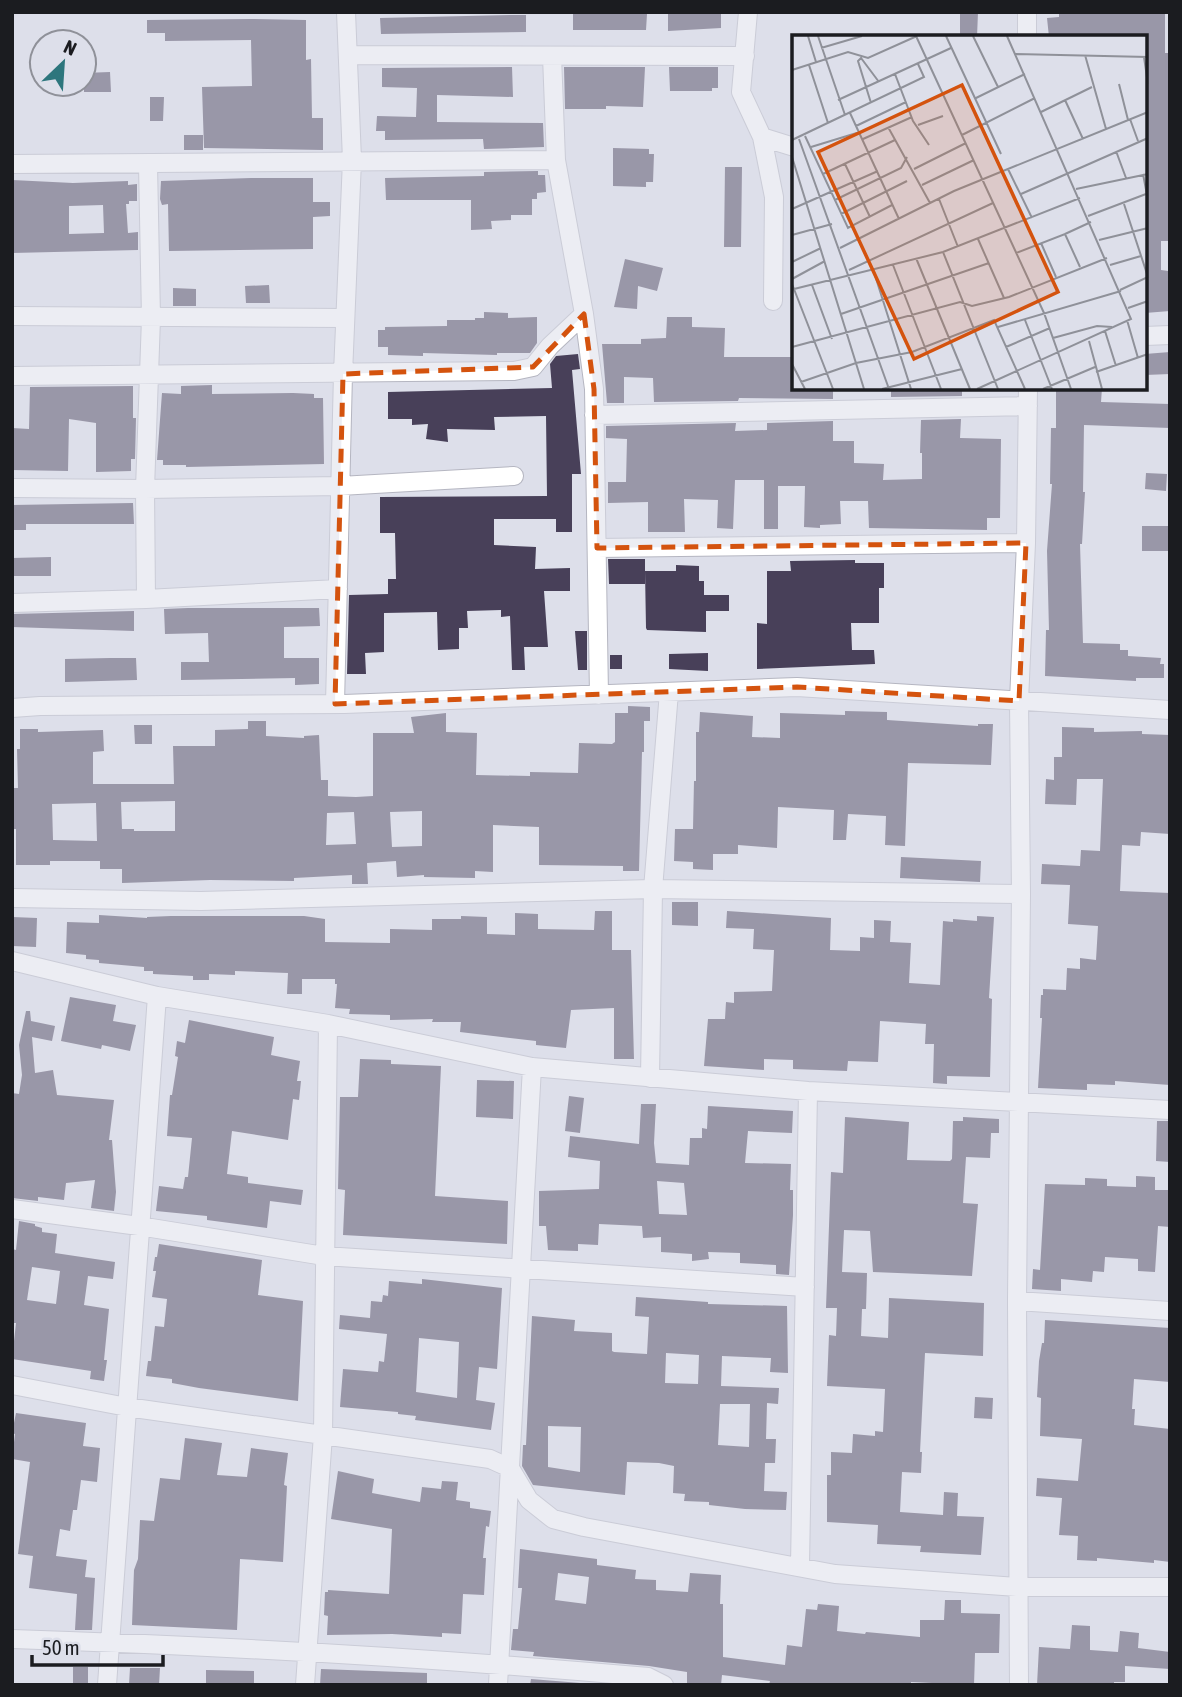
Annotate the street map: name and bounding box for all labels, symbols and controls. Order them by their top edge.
north arrow [28,28,98,98]
text: N [60,35,80,60]
inset map [792,35,1147,390]
scale bar [32,1624,163,1668]
text: 50 m [42,1635,80,1659]

